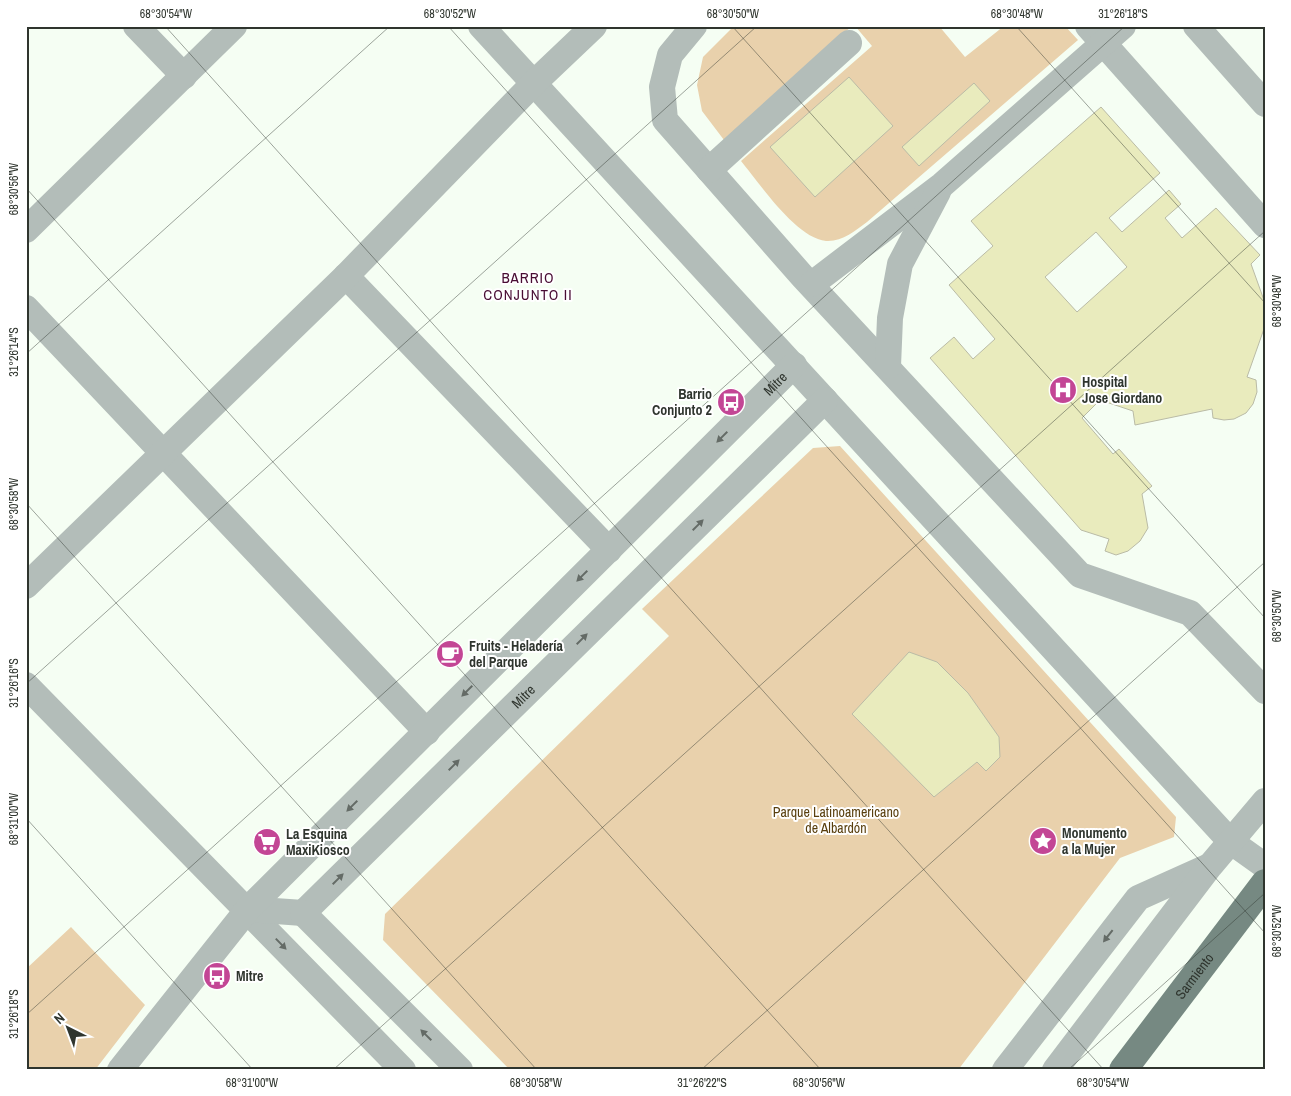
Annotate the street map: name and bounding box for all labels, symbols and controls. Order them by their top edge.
text: 68°30'54"W [140,6,193,22]
text: 68°30'52"W [424,6,477,22]
text: 68°30'50"W [707,6,760,22]
text: 68°30'48"W [991,6,1044,22]
text: 31°26'18"S [1098,6,1148,22]
text: 68°30'56"W [6,162,22,215]
district label: BARRIO CONJUNTO II [483,267,573,305]
text: 68°30'48"W [1269,274,1285,327]
text: 31°26'14"S [6,327,22,377]
street label: Mitre [760,368,791,399]
place label: Hospital Jose Giordano [1082,373,1162,407]
hospital icon: Hospital Jose Giordano [1048,375,1078,405]
place label: Barrio Conjunto 2 [652,385,712,419]
bus stop icon: Barrio Conjunto 2 [716,387,746,417]
one-way arrow [716,431,728,443]
text: 68°30'58"W [6,477,22,530]
one-way arrow [692,519,704,531]
one-way arrow [576,570,588,582]
text: 68°30'50"W [1269,589,1285,642]
one-way arrow [576,633,588,645]
place label: Fruits - Heladería del Parque [469,637,563,671]
cafe icon: Fruits - Heladería del Parque [435,639,465,669]
text: 31°26'16"S [6,658,22,708]
street label: Mitre [508,681,539,712]
one-way arrow [462,685,474,697]
one-way arrow [448,760,460,772]
text: 68°31'00"W [6,792,22,845]
one-way arrow [346,800,358,812]
park label: Parque Latinoamericano de Albardón [773,803,899,837]
place label: Monumento a la Mujer [1062,824,1127,858]
place label: La Esquina MaxiKiosco [286,825,350,859]
place icon: Monumento a la Mujer [1028,826,1058,856]
supermarket icon: La Esquina MaxiKiosco [252,827,282,857]
one-way arrow [332,873,344,885]
text: 68°30'52"W [1269,904,1285,957]
one-way arrow [1103,929,1113,943]
one-way arrow [275,938,287,950]
street label: Sarmiento [1171,949,1218,1003]
bus stop icon: Mitre [202,961,232,991]
place label: Mitre [236,967,263,985]
text: 31°26'18"S [6,989,22,1039]
north arrow [42,1004,92,1054]
text: N [50,1009,68,1028]
one-way arrow [420,1029,432,1041]
text: 68°31'00"W [226,1075,279,1091]
text: 68°30'58"W [510,1075,563,1091]
text: 31°26'22"S [677,1075,727,1091]
text: 68°30'56"W [793,1075,846,1091]
text: 68°30'54"W [1077,1075,1130,1091]

